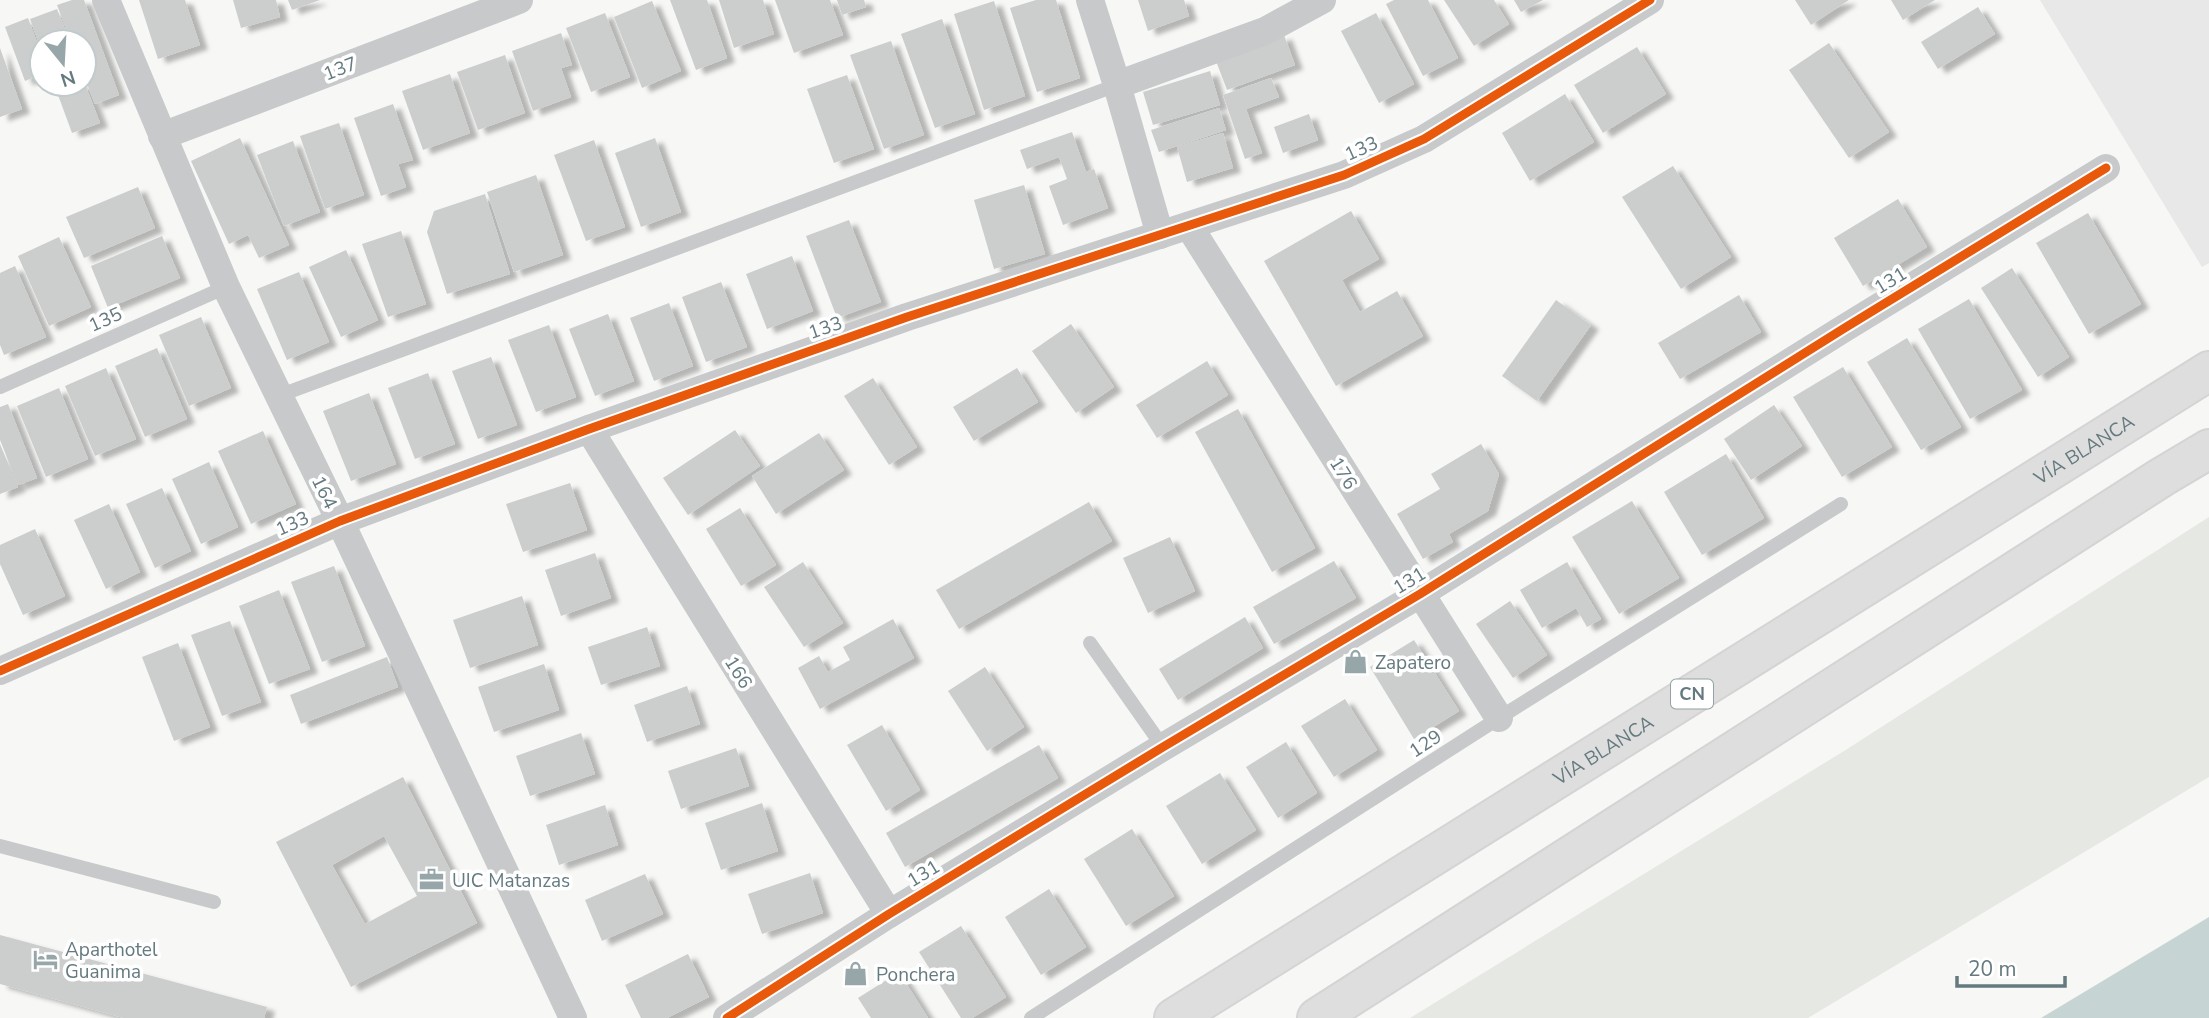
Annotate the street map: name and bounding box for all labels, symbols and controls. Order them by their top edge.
north arrow [28,28,98,98]
street label: 137 [320,51,361,87]
text: N [57,64,79,93]
street label: 133 [1340,130,1382,168]
street label: 131 [1869,261,1912,301]
street label: 135 [84,301,126,339]
street label: 133 [805,310,846,346]
street label: VÍA BLANCA [2028,409,2140,492]
street label: 176 [1323,452,1363,495]
street label: 164 [305,471,343,514]
street label: 133 [271,505,313,543]
street label: 131 [1388,561,1431,601]
shop icon: Zapatero [1341,648,1369,676]
place label: Zapatero [1375,650,1451,676]
street label: 166 [718,651,758,694]
road number: CN [1671,680,1713,708]
street label: VÍA BLANCA [1548,709,1659,792]
street label: 129 [1404,724,1447,764]
street label: 131 [902,854,945,894]
office icon: UIC Matanzas [418,866,446,894]
place label: UIC Matanzas [452,868,570,894]
place label: Aparthotel Guanima [65,937,158,985]
scale bar [1957,944,2066,988]
hotel icon: Aparthotel Guanima [31,946,59,974]
text: 20 m [1968,955,2017,983]
shop icon: Ponchera [842,960,870,988]
place label: Ponchera [876,962,955,988]

